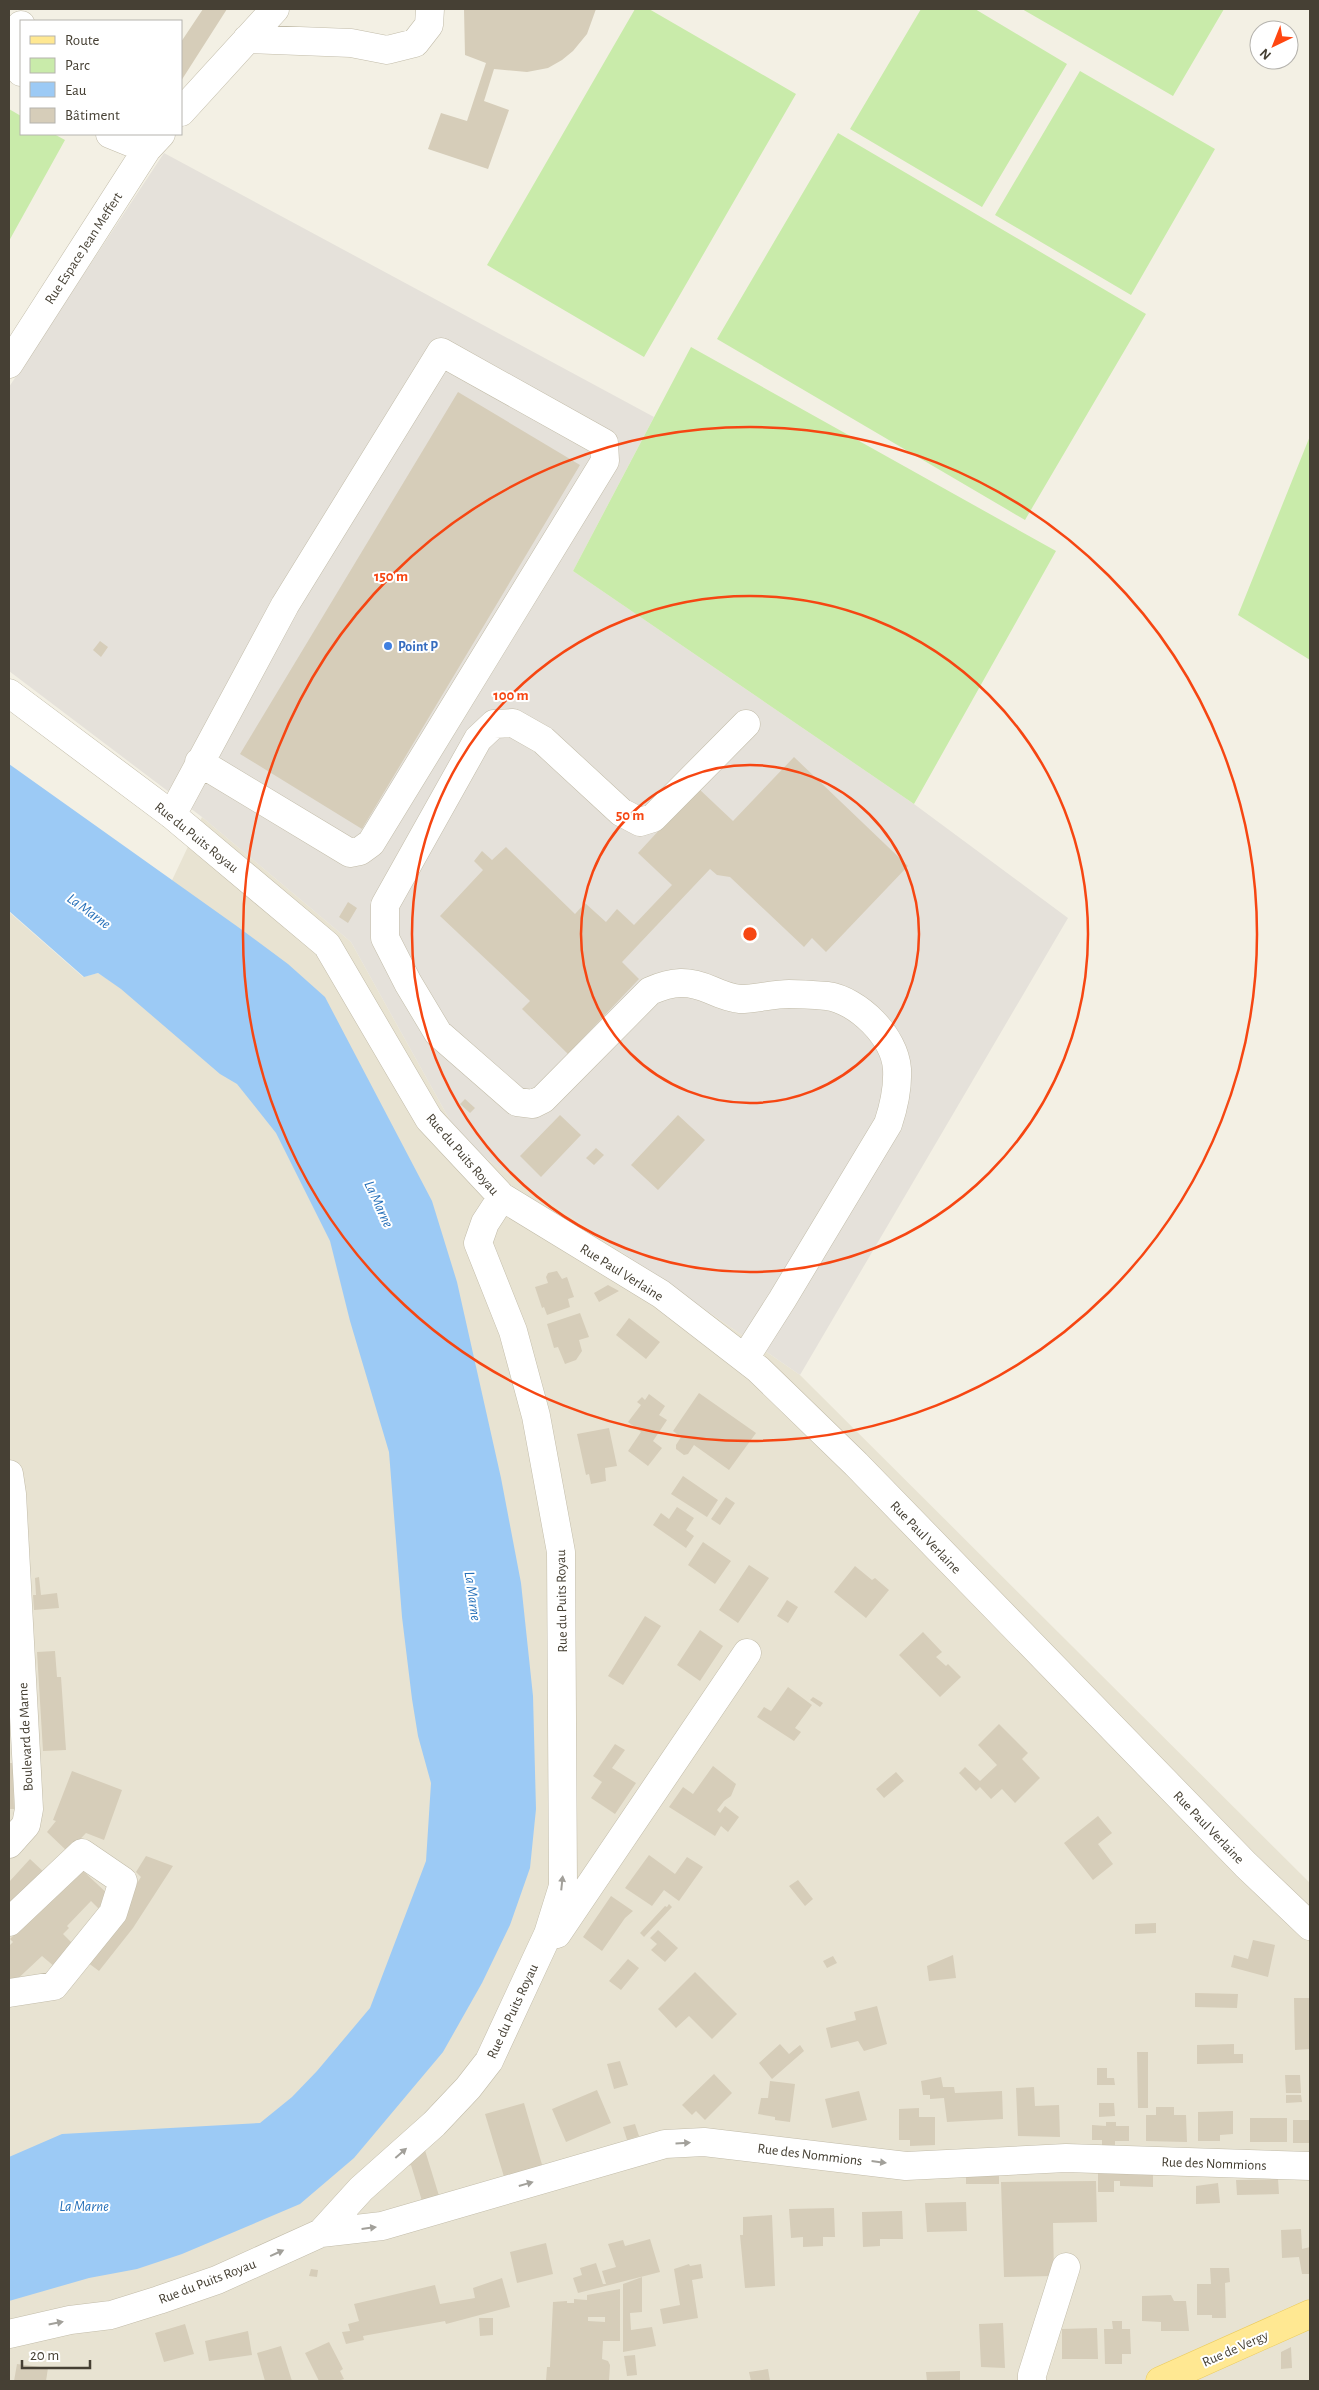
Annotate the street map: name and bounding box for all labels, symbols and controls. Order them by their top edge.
legend [20,20,182,135]
north arrow [1249,20,1299,70]
text: Route [65,33,99,48]
text: N [1257,45,1274,62]
text: Parc [65,58,90,73]
text: Eau [65,83,87,98]
text: Bâtiment [65,108,120,123]
street label: Rue Espace Jean Meffert [42,190,125,307]
text: 150 m [374,569,408,584]
marker: Point P [382,640,394,652]
place label: Point P [398,640,438,654]
text: 100 m [493,688,529,703]
street label: Rue du Puits Royau [152,800,241,876]
text: 50 m [616,808,644,823]
water label: La Marne [64,891,113,932]
centre of rings [741,925,759,943]
street label: Rue du Puits Royau [423,1111,501,1198]
water label: La Marne [361,1179,396,1230]
street label: Rue Paul Verlaine [578,1242,665,1304]
street label: Rue Paul Verlaine [887,1499,963,1577]
street label: Rue du Puits Royau [554,1549,570,1653]
water label: La Marne [462,1570,483,1622]
street label: Boulevard de Marne [16,1682,36,1792]
street label: Rue Paul Verlaine [1170,1789,1246,1867]
one-way arrow [558,1875,566,1891]
street label: Rue du Puits Royau [485,1962,541,2061]
one-way arrow [675,2139,691,2147]
street label: Rue des Nommions [757,2142,863,2168]
one-way arrow [395,2147,407,2159]
street label: Rue des Nommions [1161,2155,1267,2173]
one-way arrow [871,2158,887,2166]
one-way arrow [518,2180,533,2188]
water label: La Marne [59,2199,109,2214]
one-way arrow [362,2224,378,2232]
one-way arrow [270,2249,284,2257]
street label: Rue du Puits Royau [157,2257,258,2307]
one-way arrow [49,2319,64,2327]
street label: Rue de Vergy [1200,2328,1270,2370]
scale bar [22,2338,90,2370]
text: 20 m [30,2348,59,2363]

